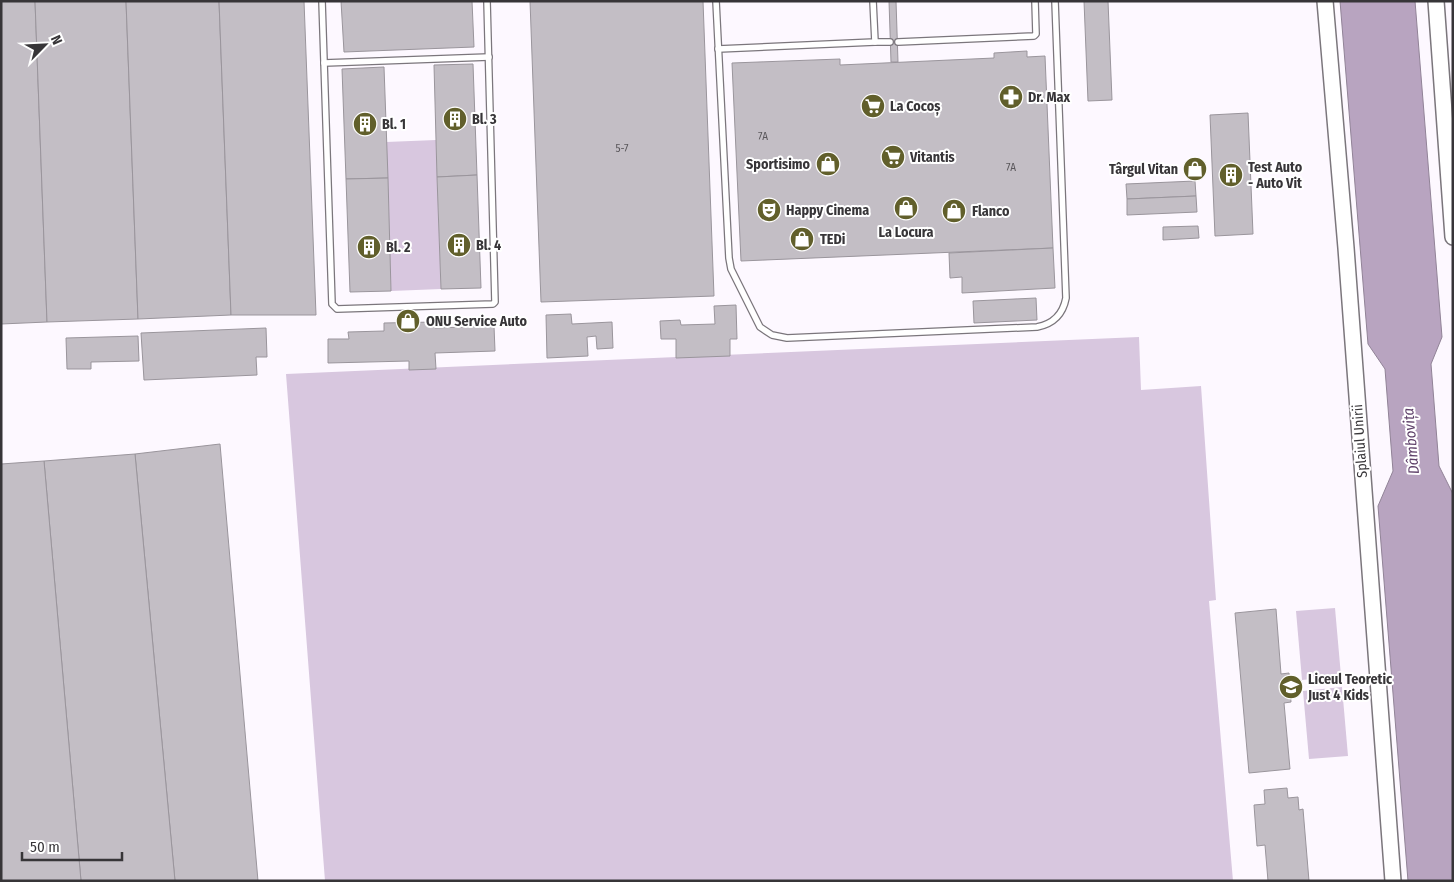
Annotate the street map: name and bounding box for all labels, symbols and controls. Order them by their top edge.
north arrow [20,20,70,70]
text: N [47,33,66,47]
pharmacy icon: Dr. Max [998,84,1024,110]
place label: Dr. Max [1028,89,1070,106]
supermarket icon: La Cocoș [860,93,886,119]
place label: La Cocoș [890,98,940,116]
building icon: Bl. 3 [442,106,468,132]
building icon: Bl. 1 [352,111,378,137]
place label: Bl. 3 [472,111,497,128]
place label: Bl. 1 [382,116,406,133]
house number: 7A [758,130,768,143]
house number: 5-7 [616,142,629,155]
supermarket icon: Vitantis [880,144,906,170]
place label: Vitantis [909,149,955,166]
shop icon: Sportisimo [815,151,841,177]
place label: Sportisimo [746,156,811,173]
shop icon: Târgul Vitan [1182,156,1208,182]
place label: Test Auto - Auto Vit [1248,159,1303,192]
house number: 7A [1006,161,1016,174]
place label: Târgul Vitan [1109,161,1178,178]
building icon: Test Auto - Auto Vit [1218,162,1244,188]
shop icon: La Locura [893,195,919,221]
theatre icon: Happy Cinema [756,197,782,223]
shop icon: Flanco [941,198,967,224]
place label: Happy Cinema [786,202,869,219]
place label: Flanco [972,203,1010,220]
place label: La Locura [879,224,934,241]
shop icon: TEDi [789,226,815,252]
place label: TEDi [820,231,846,248]
building icon: Bl. 4 [446,232,472,258]
building icon: Bl. 2 [356,234,382,260]
place label: Bl. 4 [476,237,501,254]
place label: Bl. 2 [386,239,411,256]
shop icon: ONU Service Auto [395,308,421,334]
place label: ONU Service Auto [426,313,527,330]
street label: Splaiul Unirii [1349,404,1371,478]
water label: Dâmbovița [1399,407,1423,475]
place label: Liceul Teoretic Just 4 Kids [1307,671,1393,704]
school or university icon: Liceul Teoretic Just 4 Kids [1278,674,1304,700]
scale bar [22,830,122,862]
text: 50 m [30,838,60,856]

